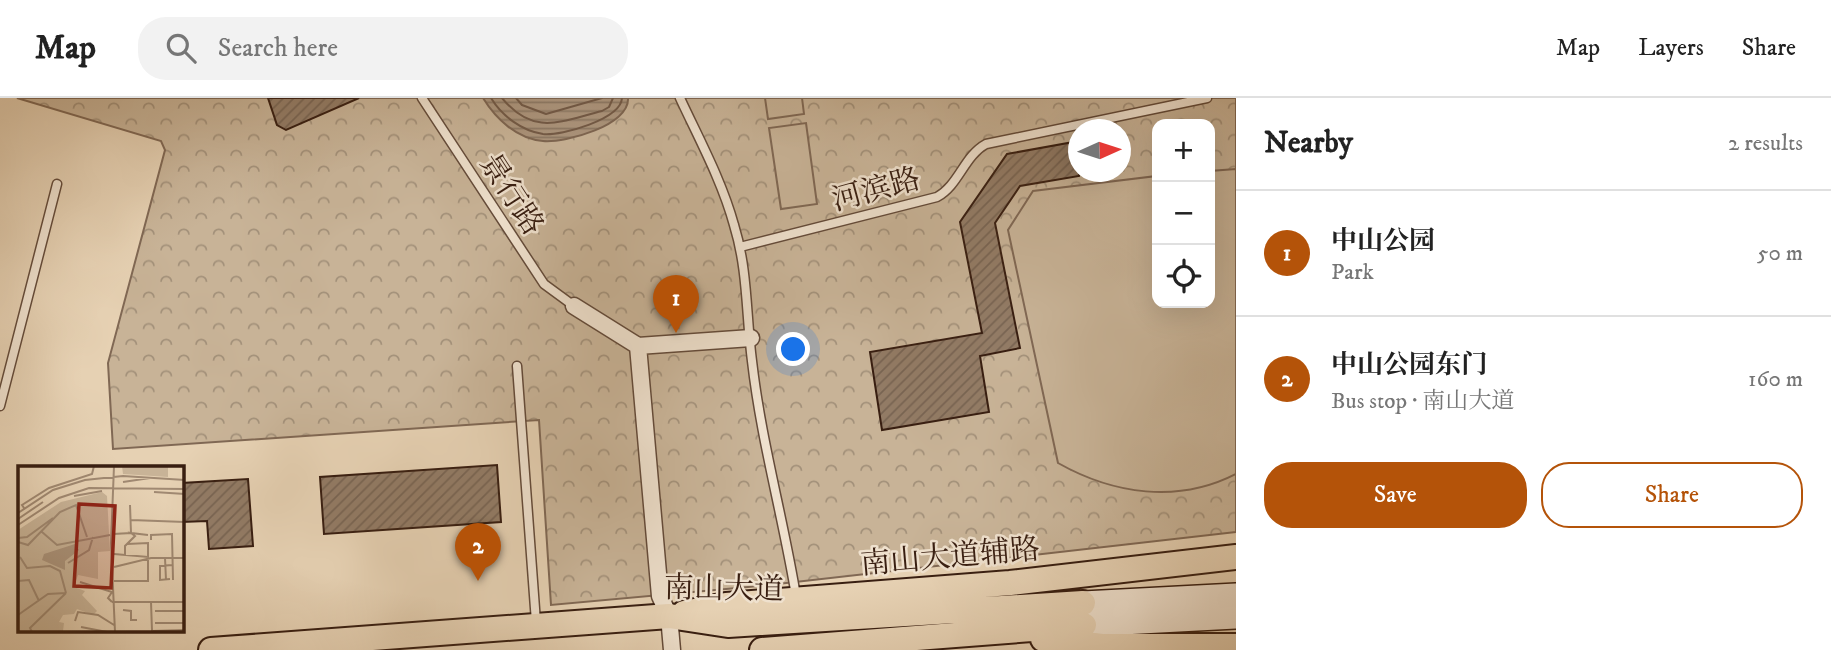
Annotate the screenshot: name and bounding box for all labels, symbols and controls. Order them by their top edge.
search box [138,17,628,80]
text: Map [35,28,96,69]
icon: search [162,29,200,67]
text: Search here [218,32,338,65]
text: Map [1556,33,1600,63]
text: Layers [1638,33,1704,63]
text: Share [1742,33,1796,63]
north arrow [1068,119,1131,182]
map controls [1152,119,1215,308]
button: + [1152,119,1215,182]
text: Nearby [1264,125,1353,162]
text: 2 results [1728,129,1803,158]
street label: 景行路 [471,147,551,243]
street label: 河滨路 [828,161,925,220]
button: − [1152,182,1215,245]
text: 中山公园 [1331,225,1435,258]
text: 1 [1283,239,1291,268]
text: 50 m [1757,239,1803,268]
button: locate [1152,245,1215,308]
text: Park [1331,258,1374,287]
pin: 1 [653,275,699,333]
your location [776,332,810,366]
text: 中山公园东门 [1331,349,1487,382]
text: 2 [1281,365,1293,394]
text: 160 m [1748,365,1803,394]
text: Bus stop · 南山大道 [1331,387,1514,416]
button: Save [1264,462,1527,528]
button: Share [1541,462,1803,528]
inset map [18,466,184,632]
pin: 2 [455,523,501,581]
street label: 南山大道辅路 [859,531,1041,584]
street label: 南山大道 [664,570,784,609]

